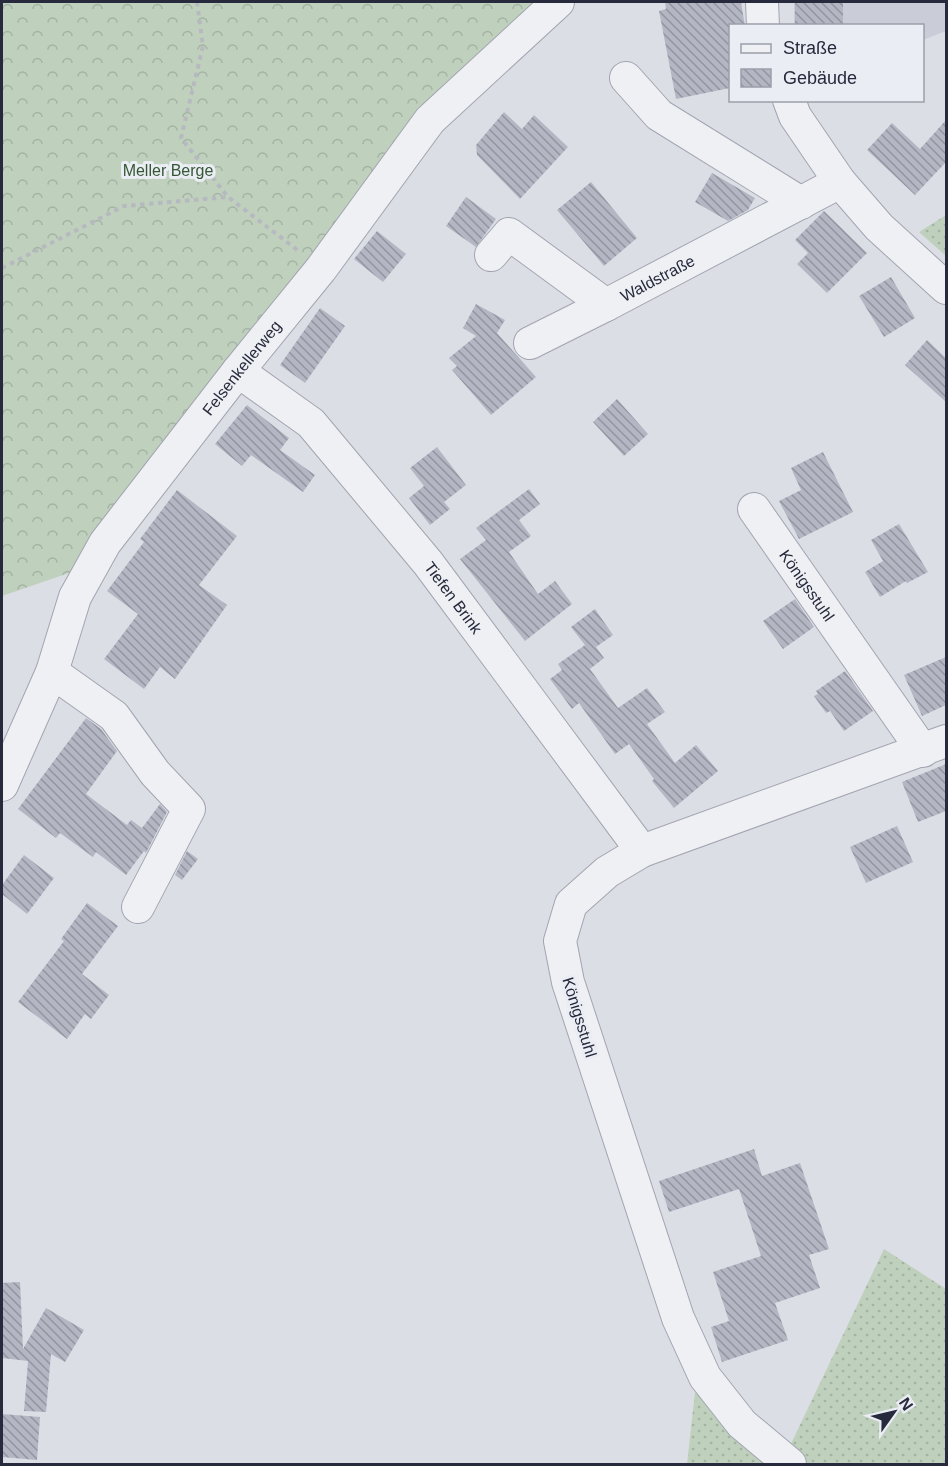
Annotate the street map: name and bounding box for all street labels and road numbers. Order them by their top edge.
street label: Waldstraße [618,252,698,305]
street label: Felsenkellerweg [199,317,285,418]
street label: Königsstuhl [776,547,838,624]
street label: Tiefen Brink [421,559,486,638]
street label: Königsstuhl [559,975,600,1059]

